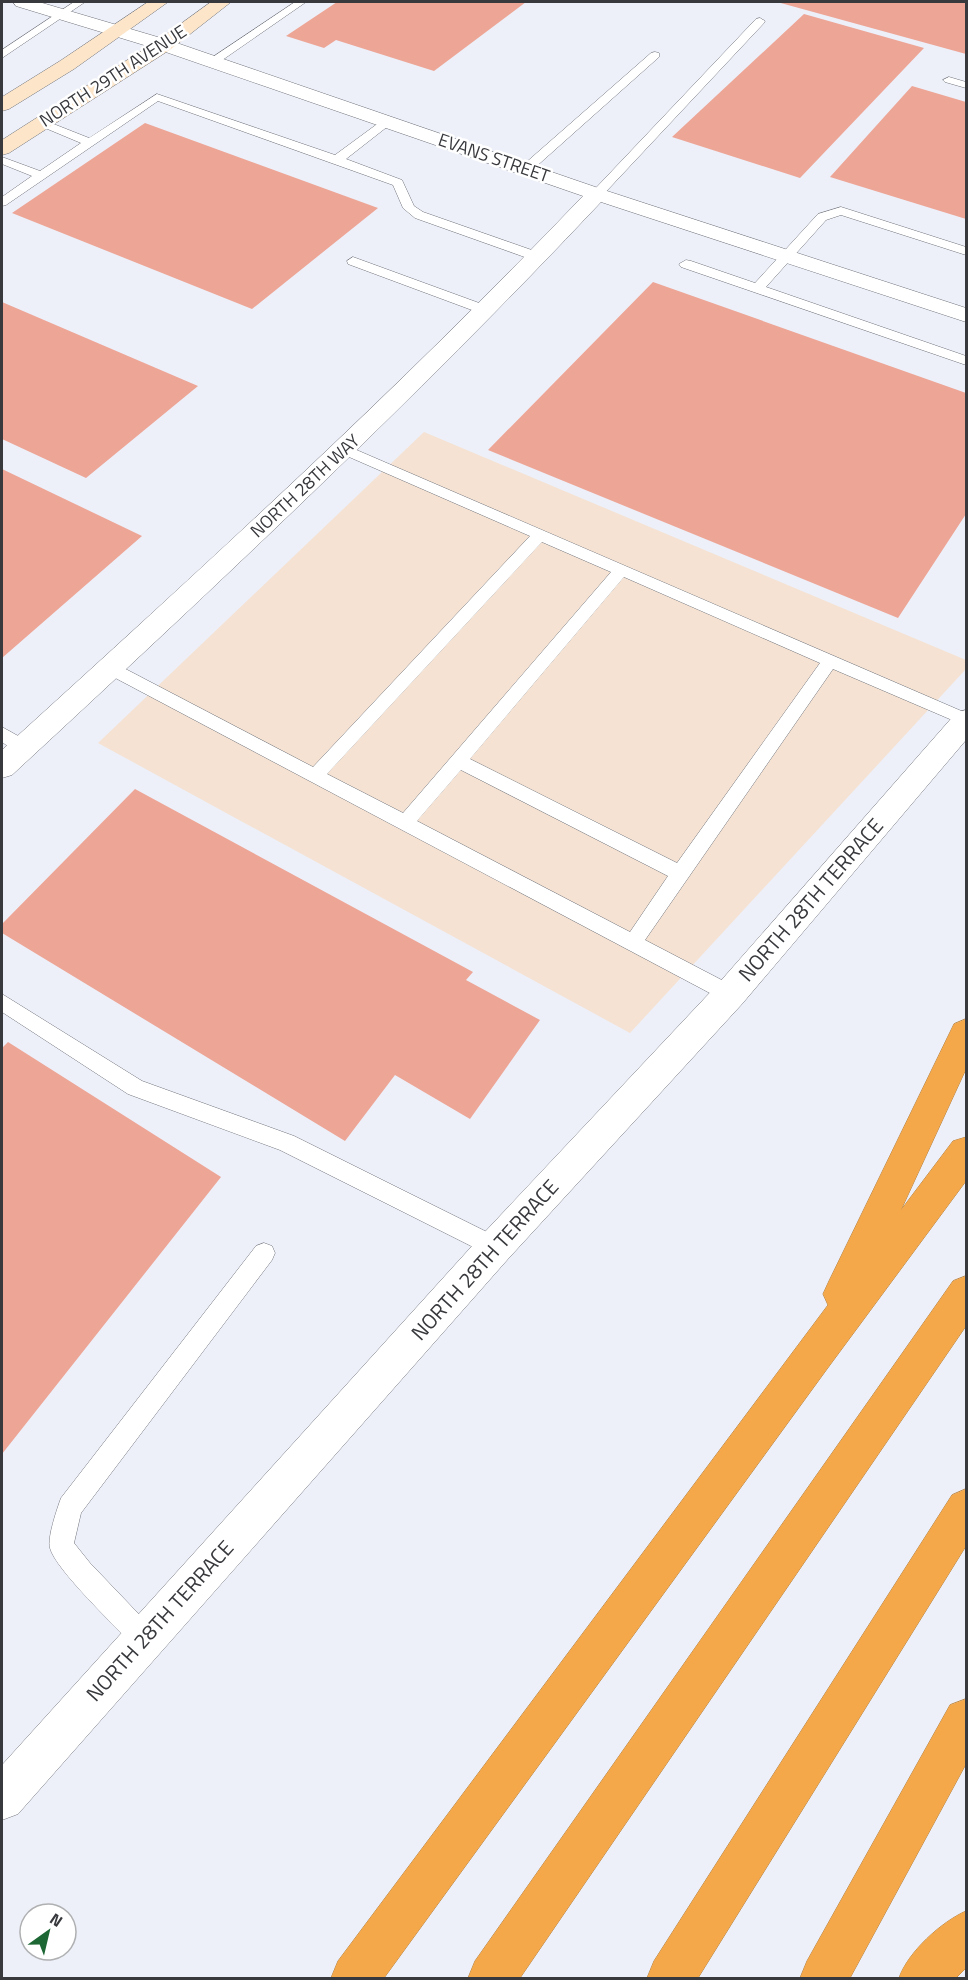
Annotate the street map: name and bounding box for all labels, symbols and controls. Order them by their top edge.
street label: NORTH 29TH AVENUE [34,18,192,133]
street label: EVANS STREET [435,126,554,189]
street label: NORTH 28TH WAY [244,427,366,544]
street label: NORTH 28TH TERRACE [730,810,890,988]
street label: NORTH 28TH TERRACE [403,1171,566,1347]
street label: NORTH 28TH TERRACE [78,1532,241,1708]
north arrow [18,1902,78,1962]
text: N [45,1907,68,1933]

